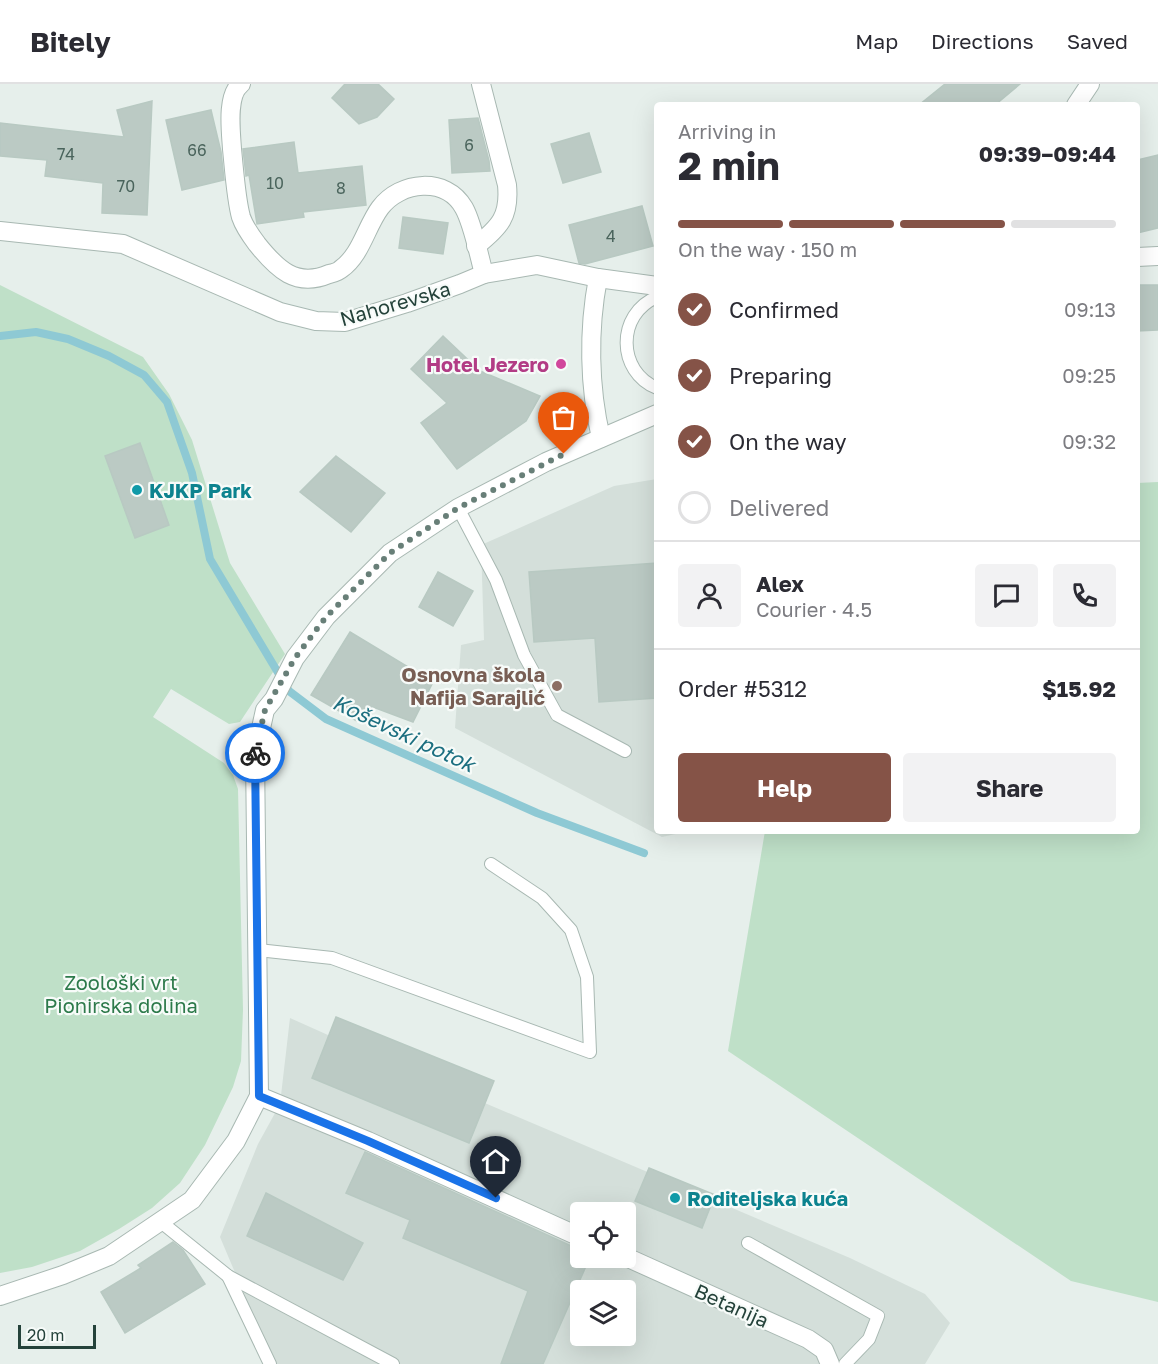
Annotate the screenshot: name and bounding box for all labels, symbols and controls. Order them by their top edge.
text: Bitely [30,25,111,58]
text: Map [855,28,898,54]
text: Directions [931,28,1034,54]
text: Saved [1067,28,1128,54]
text: Arriving in [678,119,776,143]
house number: 6 [464,135,474,155]
house number: 66 [187,140,207,160]
text: 09:39–09:44 [979,140,1116,167]
text: 2 min [678,142,780,189]
house number: 74 [57,144,75,164]
house number: 10 [266,173,284,193]
house number: 70 [117,176,135,196]
house number: 8 [336,178,346,198]
house number: 4 [606,226,616,246]
text: On the way · 150 m [678,237,857,261]
street label: Nahorevska [337,276,453,330]
icon: check [678,293,711,326]
text: Confirmed [729,296,839,323]
text: 09:13 [1064,297,1116,321]
place label: Hotel Jezero [426,352,549,376]
marker: Hotel Jezero [554,357,568,371]
icon: check [678,359,711,392]
text: Preparing [729,362,832,389]
text: 09:25 [1062,363,1116,387]
pin [538,392,589,454]
icon: bag [547,401,580,434]
icon: check [678,425,711,458]
text: On the way [729,428,847,455]
text: 09:32 [1062,429,1116,453]
place label: KJKP Park [149,478,252,502]
marker: KJKP Park [130,483,144,497]
text: Delivered [729,494,829,521]
button: person [678,564,741,627]
button: chat [975,564,1038,627]
button: phone [1053,564,1116,627]
text: Alex [756,570,804,597]
text: Courier · 4.5 [756,597,872,621]
place label: Osnovna škola Nafija Sarajlić [401,662,545,709]
text: Order #5312 [678,675,807,702]
text: $15.92 [1042,675,1116,702]
marker: Osnovna škola Nafija Sarajlić [550,679,564,693]
water label: Koševski potok [329,689,481,778]
courier [225,723,285,783]
icon: bike [239,737,272,770]
button: Help [678,753,891,822]
button: Share [903,753,1116,822]
park label: Zoološki vrt Pionirska dolina [44,970,198,1017]
pin [470,1136,521,1198]
icon: home [479,1145,512,1178]
place label: Roditeljska kuća [687,1186,848,1210]
marker: Roditeljska kuća [668,1191,682,1205]
map controls [570,1202,636,1346]
button: locate [570,1202,636,1268]
street label: Betanija [691,1278,773,1332]
button: layers [570,1280,636,1346]
scale bar [18,1322,96,1350]
text: 20 m [27,1325,64,1345]

